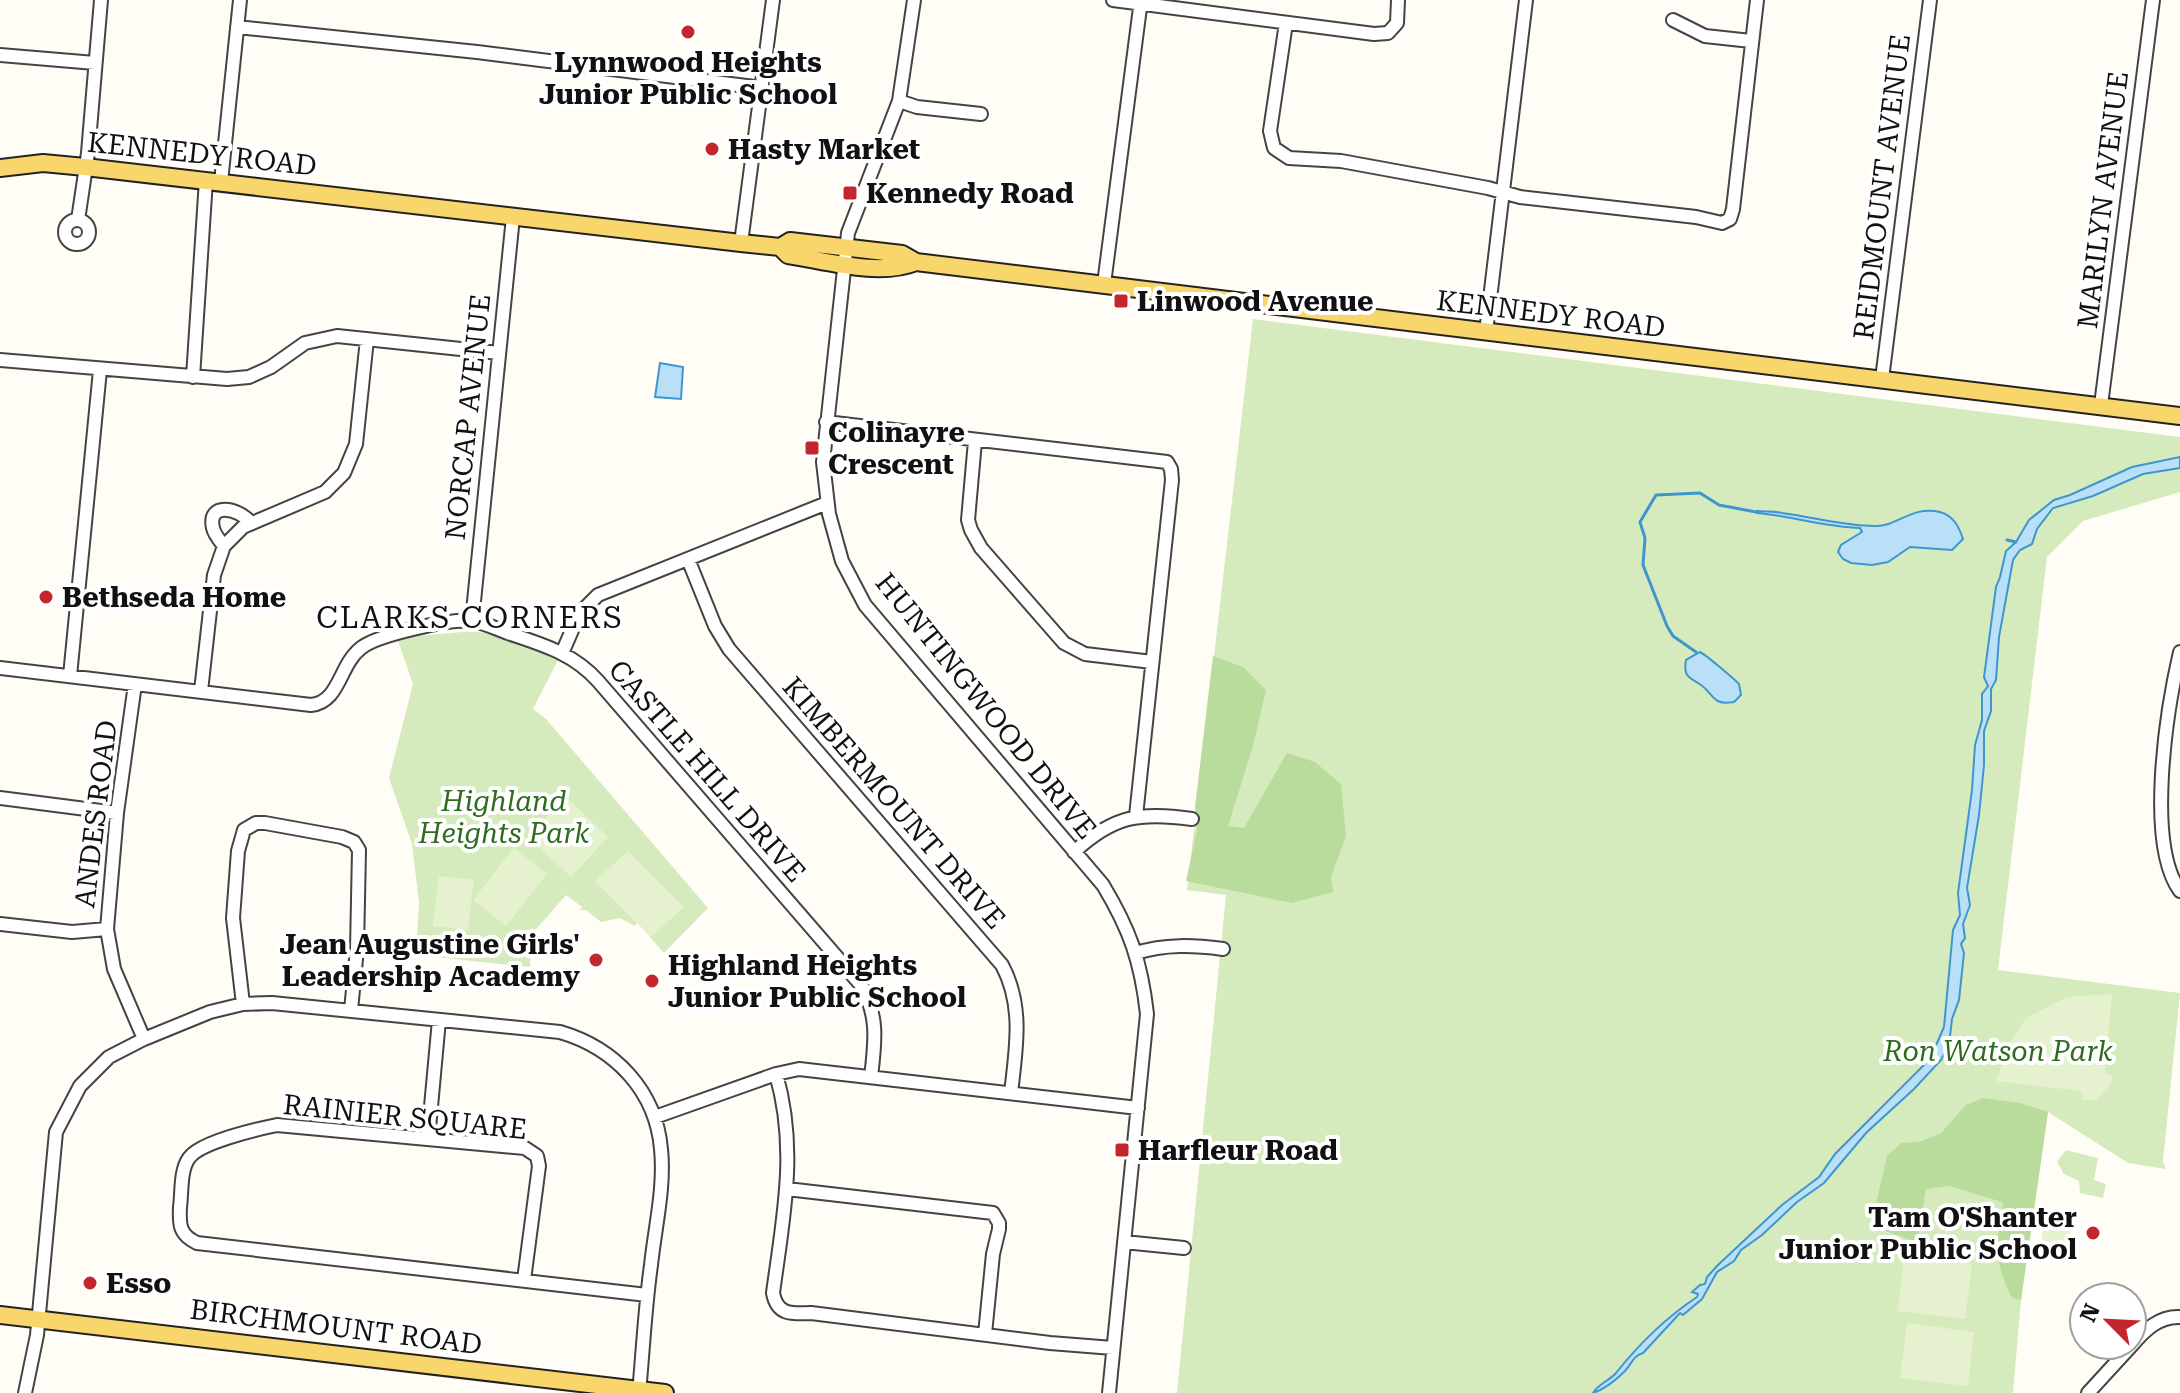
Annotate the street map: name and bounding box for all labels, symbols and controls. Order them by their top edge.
marker: Lynnwood Heights Junior Public School [679,23,697,41]
street label: REIDMOUNT AVENUE [1847,32,1917,342]
place label: Lynnwood Heights Junior Public School [539,46,837,111]
street label: MARILYN AVENUE [2071,69,2135,331]
street label: KENNEDY ROAD [86,126,318,182]
place label: Hasty Market [728,133,920,166]
marker: Hasty Market [703,140,721,158]
place label: Kennedy Road [866,177,1074,210]
marker: Kennedy Road [841,184,859,202]
street label: KENNEDY ROAD [1435,284,1667,344]
place label: Linwood Avenue [1137,285,1373,318]
street label: NORCAP AVENUE [439,292,497,542]
marker: Linwood Avenue [1112,292,1130,310]
place label: Colinayre Crescent [828,416,965,481]
marker: Colinayre Crescent [803,439,821,457]
street label: HUNTINGWOOD DRIVE [869,567,1103,845]
place label: Bethseda Home [62,581,286,614]
marker: Bethseda Home [37,588,55,606]
district label: CLARKS CORNERS [316,600,624,635]
street label: CASTLE HILL DRIVE [602,653,812,889]
street label: KIMBERMOUNT DRIVE [776,671,1012,935]
street label: ANDES ROAD [68,718,124,910]
park label: Highland Heights Park [418,785,590,850]
place label: Jean Augustine Girls' Leadership Academy [279,928,580,993]
place label: Highland Heights Junior Public School [668,949,966,1014]
marker: Jean Augustine Girls' Leadership Academy [587,951,605,969]
marker: Highland Heights Junior Public School [643,972,661,990]
park label: Ron Watson Park [1882,1035,2113,1068]
street label: RAINIER SQUARE [281,1088,529,1146]
place label: Harfleur Road [1138,1134,1338,1167]
marker: Harfleur Road [1113,1141,1131,1159]
place label: Tam O'Shanter Junior Public School [1779,1201,2077,1266]
marker: Tam O'Shanter Junior Public School [2084,1224,2102,1242]
place label: Esso [106,1267,171,1300]
marker: Esso [81,1274,99,1292]
north arrow [2068,1281,2148,1361]
street label: BIRCHMOUNT ROAD [188,1293,484,1361]
text: N [2075,1300,2105,1326]

